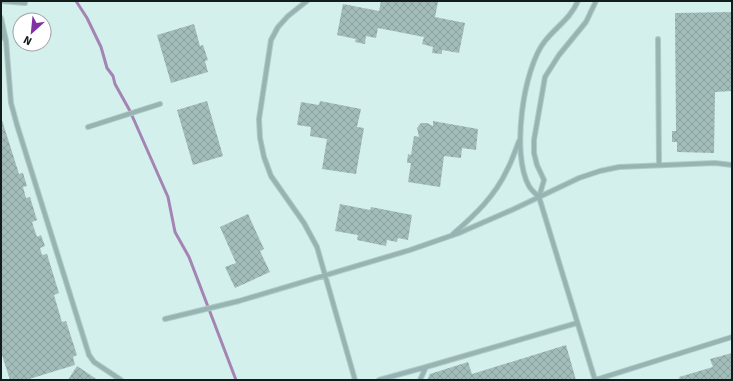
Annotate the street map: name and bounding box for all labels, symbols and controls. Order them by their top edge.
north arrow [12,12,52,52]
text: N [21,33,34,48]

